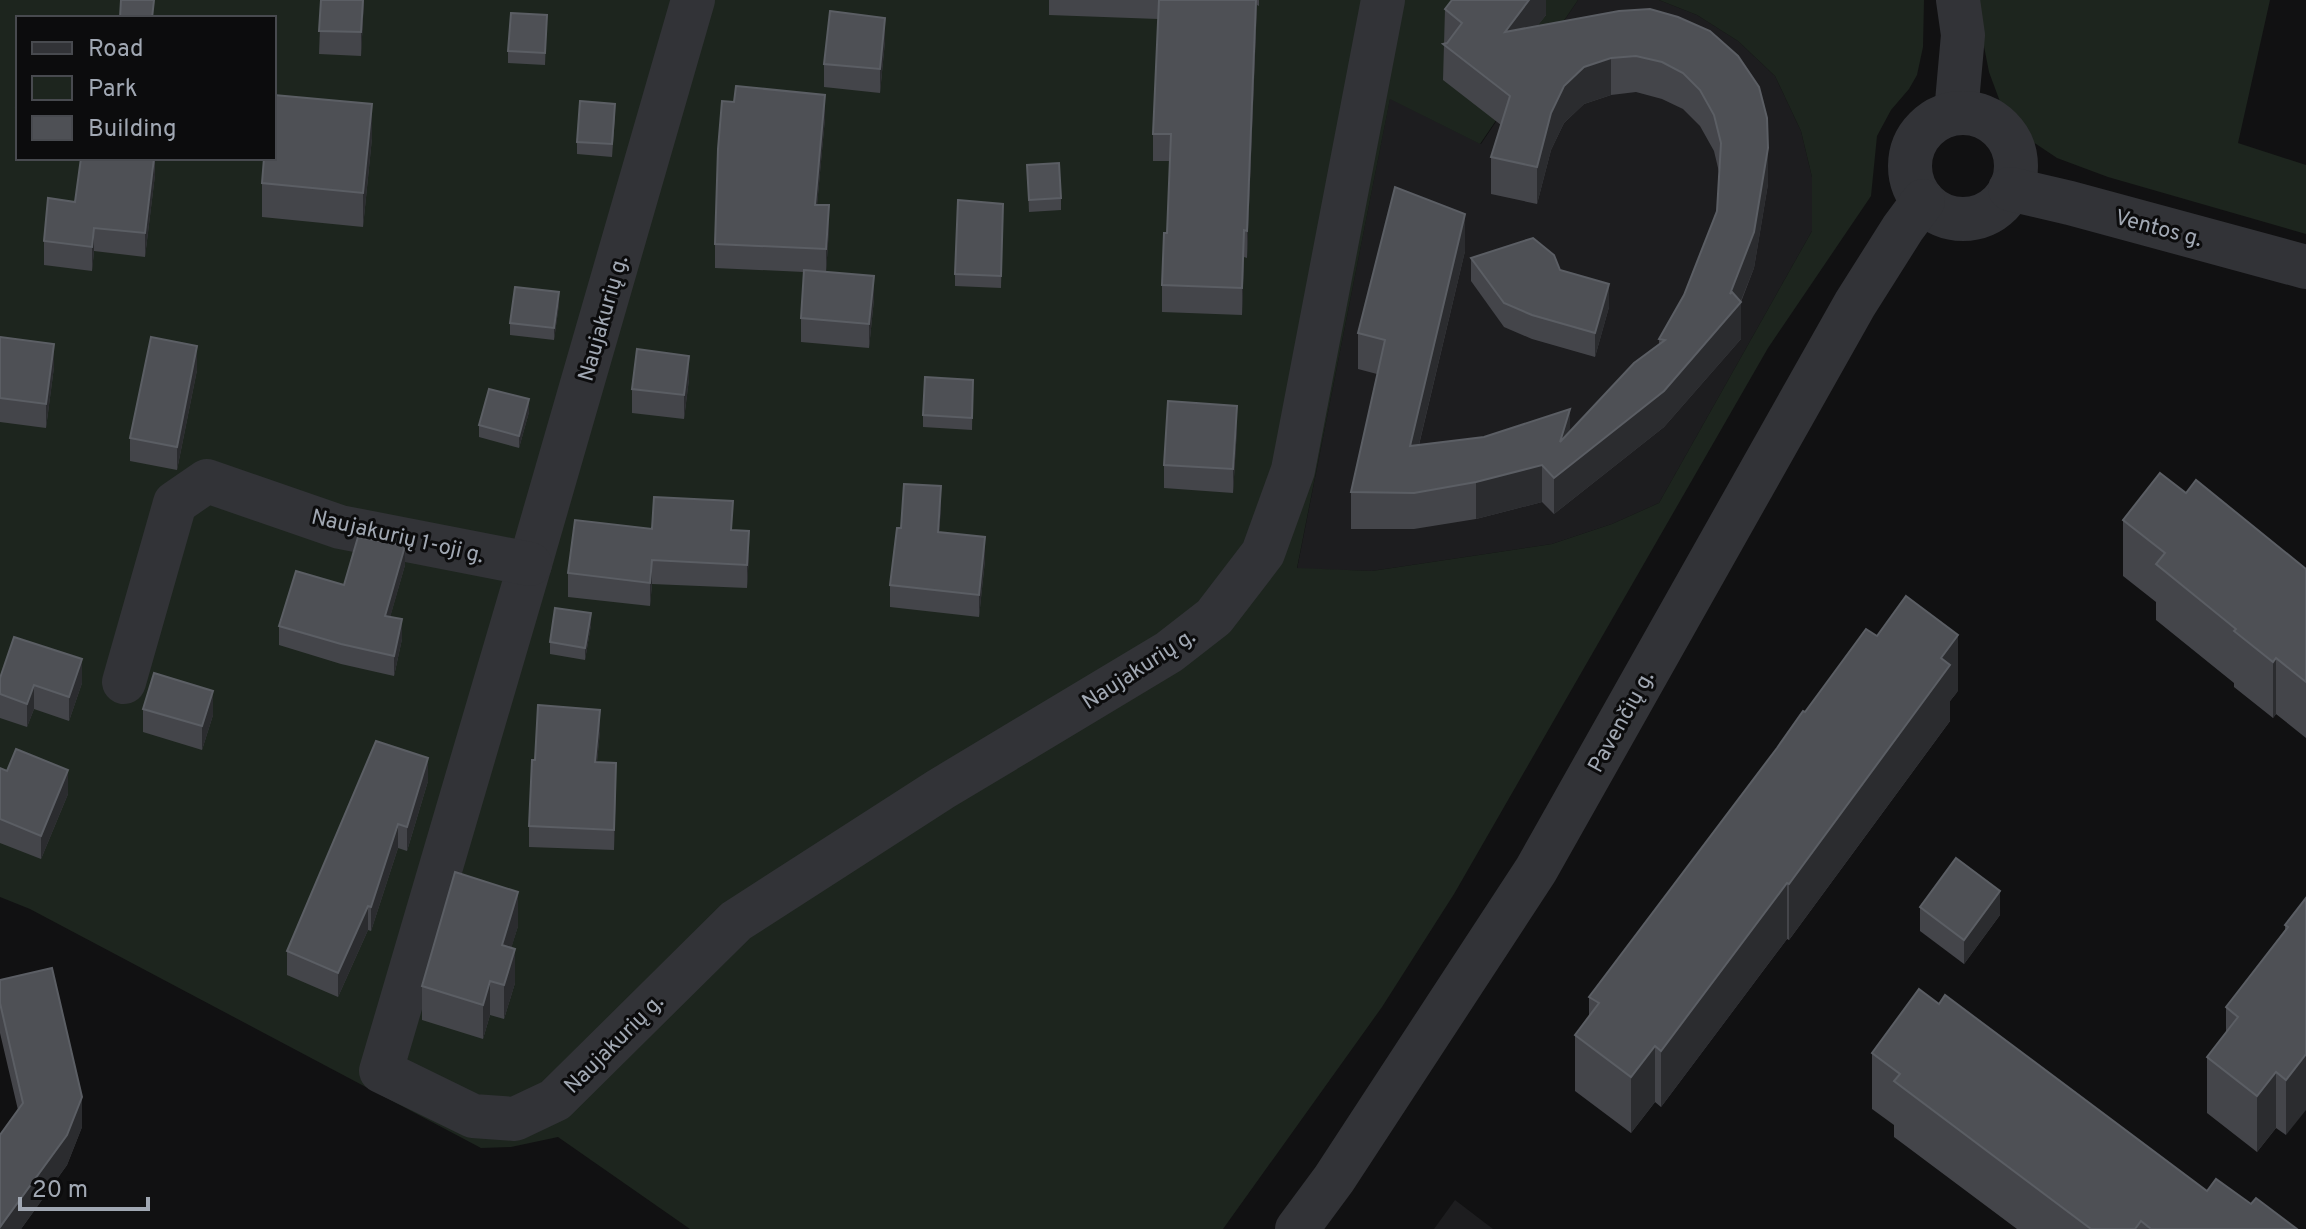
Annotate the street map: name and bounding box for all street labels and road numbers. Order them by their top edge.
street label: Ventos g. [2112,205,2205,254]
street label: Naujakurių g. [574,253,635,385]
street label: Naujakurių 1-oji g. [309,504,486,570]
street label: Naujakurių g. [1078,623,1201,717]
street label: Pavenčių g. [1583,667,1661,778]
street label: Naujakurių g. [559,989,670,1100]

